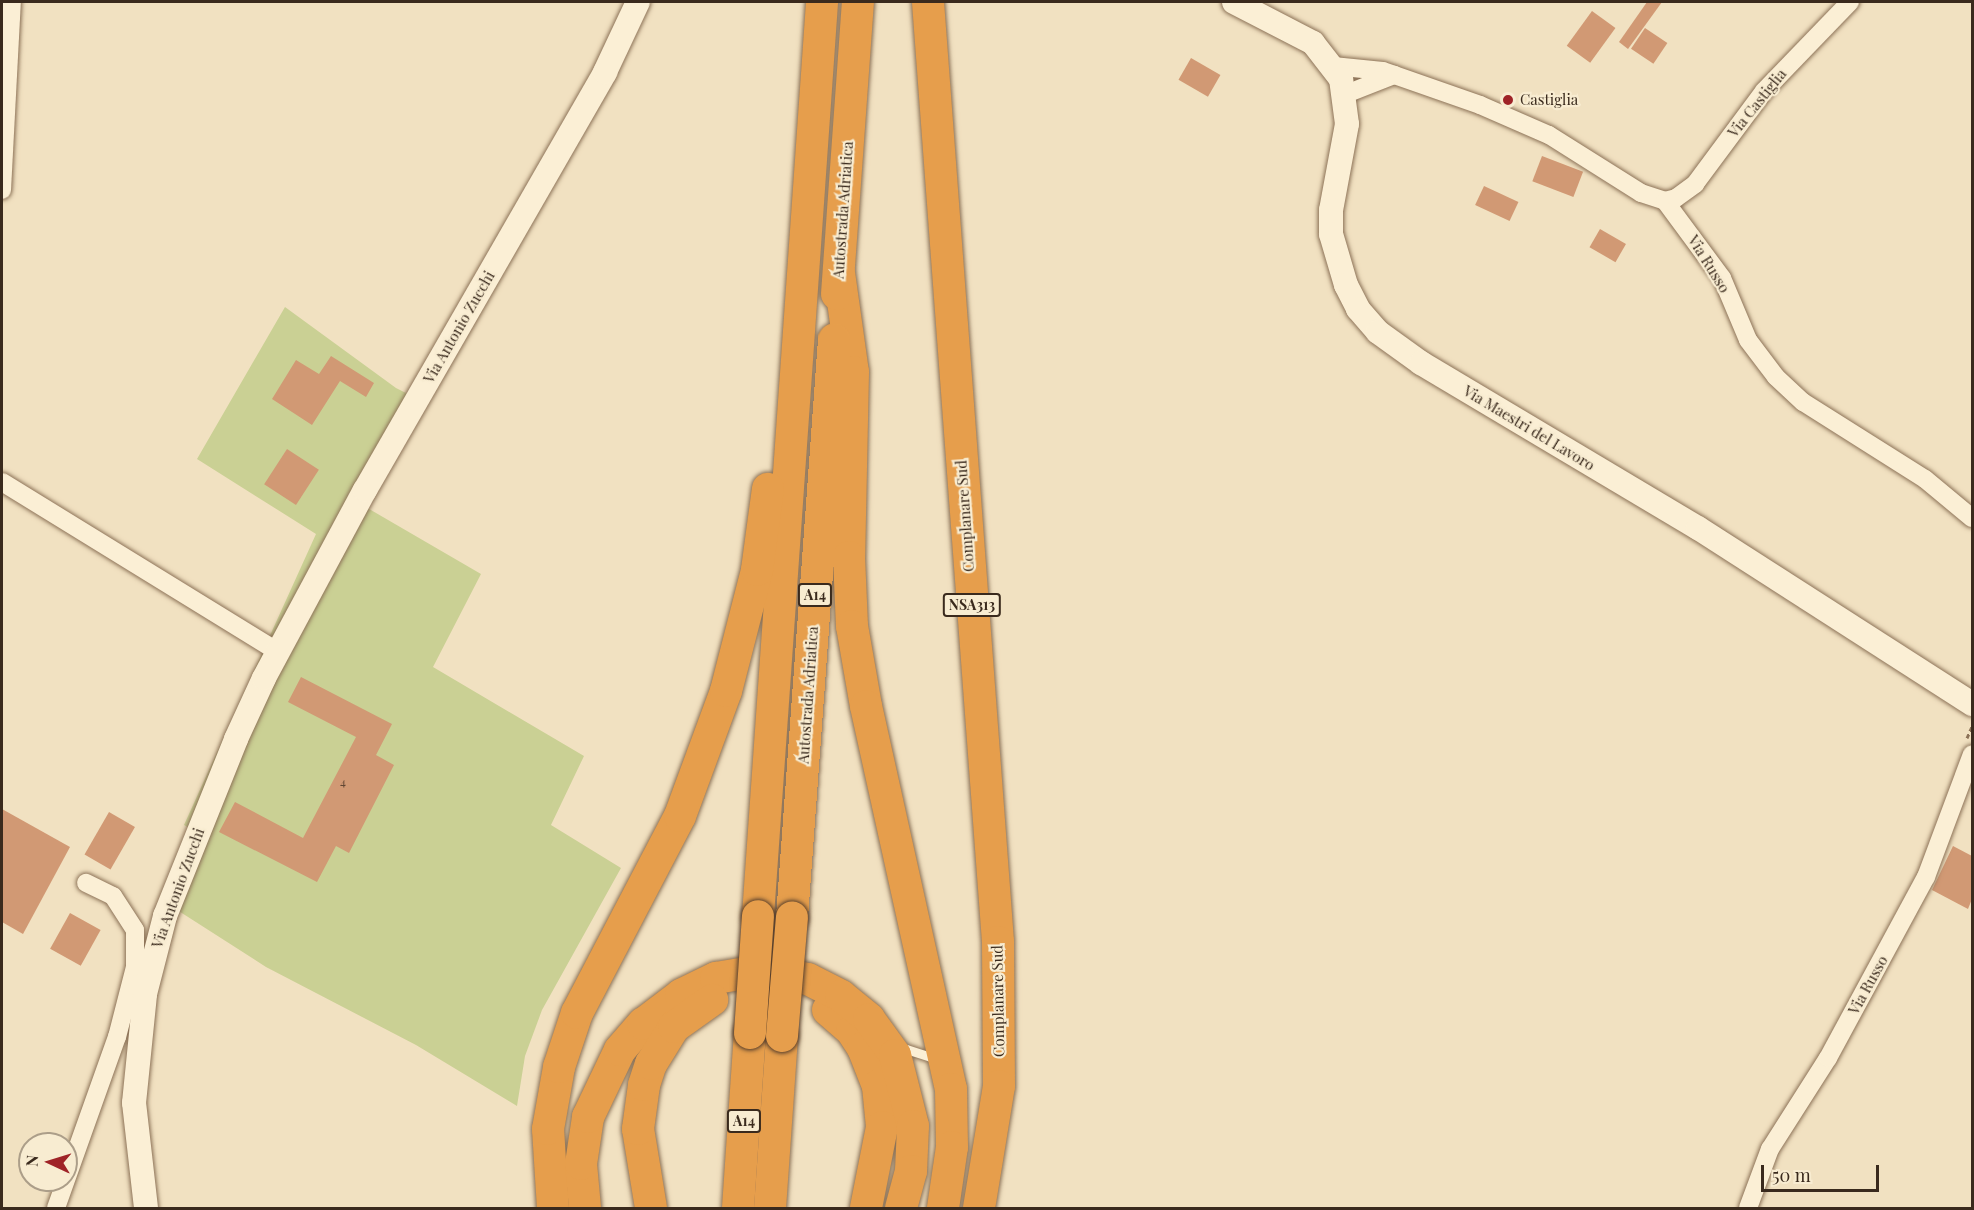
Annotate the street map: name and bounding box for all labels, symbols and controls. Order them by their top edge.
street label: Via Castiglia [1724,65,1790,141]
place label: Castiglia [1520,91,1578,109]
marker: Castiglia [1501,93,1515,107]
street label: Autostrada Adriatica [829,140,857,280]
street label: Via Russo [1684,232,1734,296]
street label: Via Antonio Zucchi [419,267,499,387]
street label: Via Maestri del Lavoro [1460,382,1598,474]
street label: Complanare Sud [952,460,978,572]
road number: A14 [797,584,833,606]
road number: NSA313 [942,594,1002,616]
street label: Autostrada Adriatica [794,625,822,765]
house number: 4 [340,775,346,789]
street label: Via Antonio Zucchi [148,825,208,951]
street label: Complanare Sud [988,945,1008,1057]
street label: Via Russo [1844,952,1892,1018]
road number: A14 [726,1110,762,1132]
north arrow [18,1132,78,1192]
scale bar [1764,1153,1882,1191]
text: N [21,1154,42,1167]
text: 50 m [1772,1163,1811,1187]

